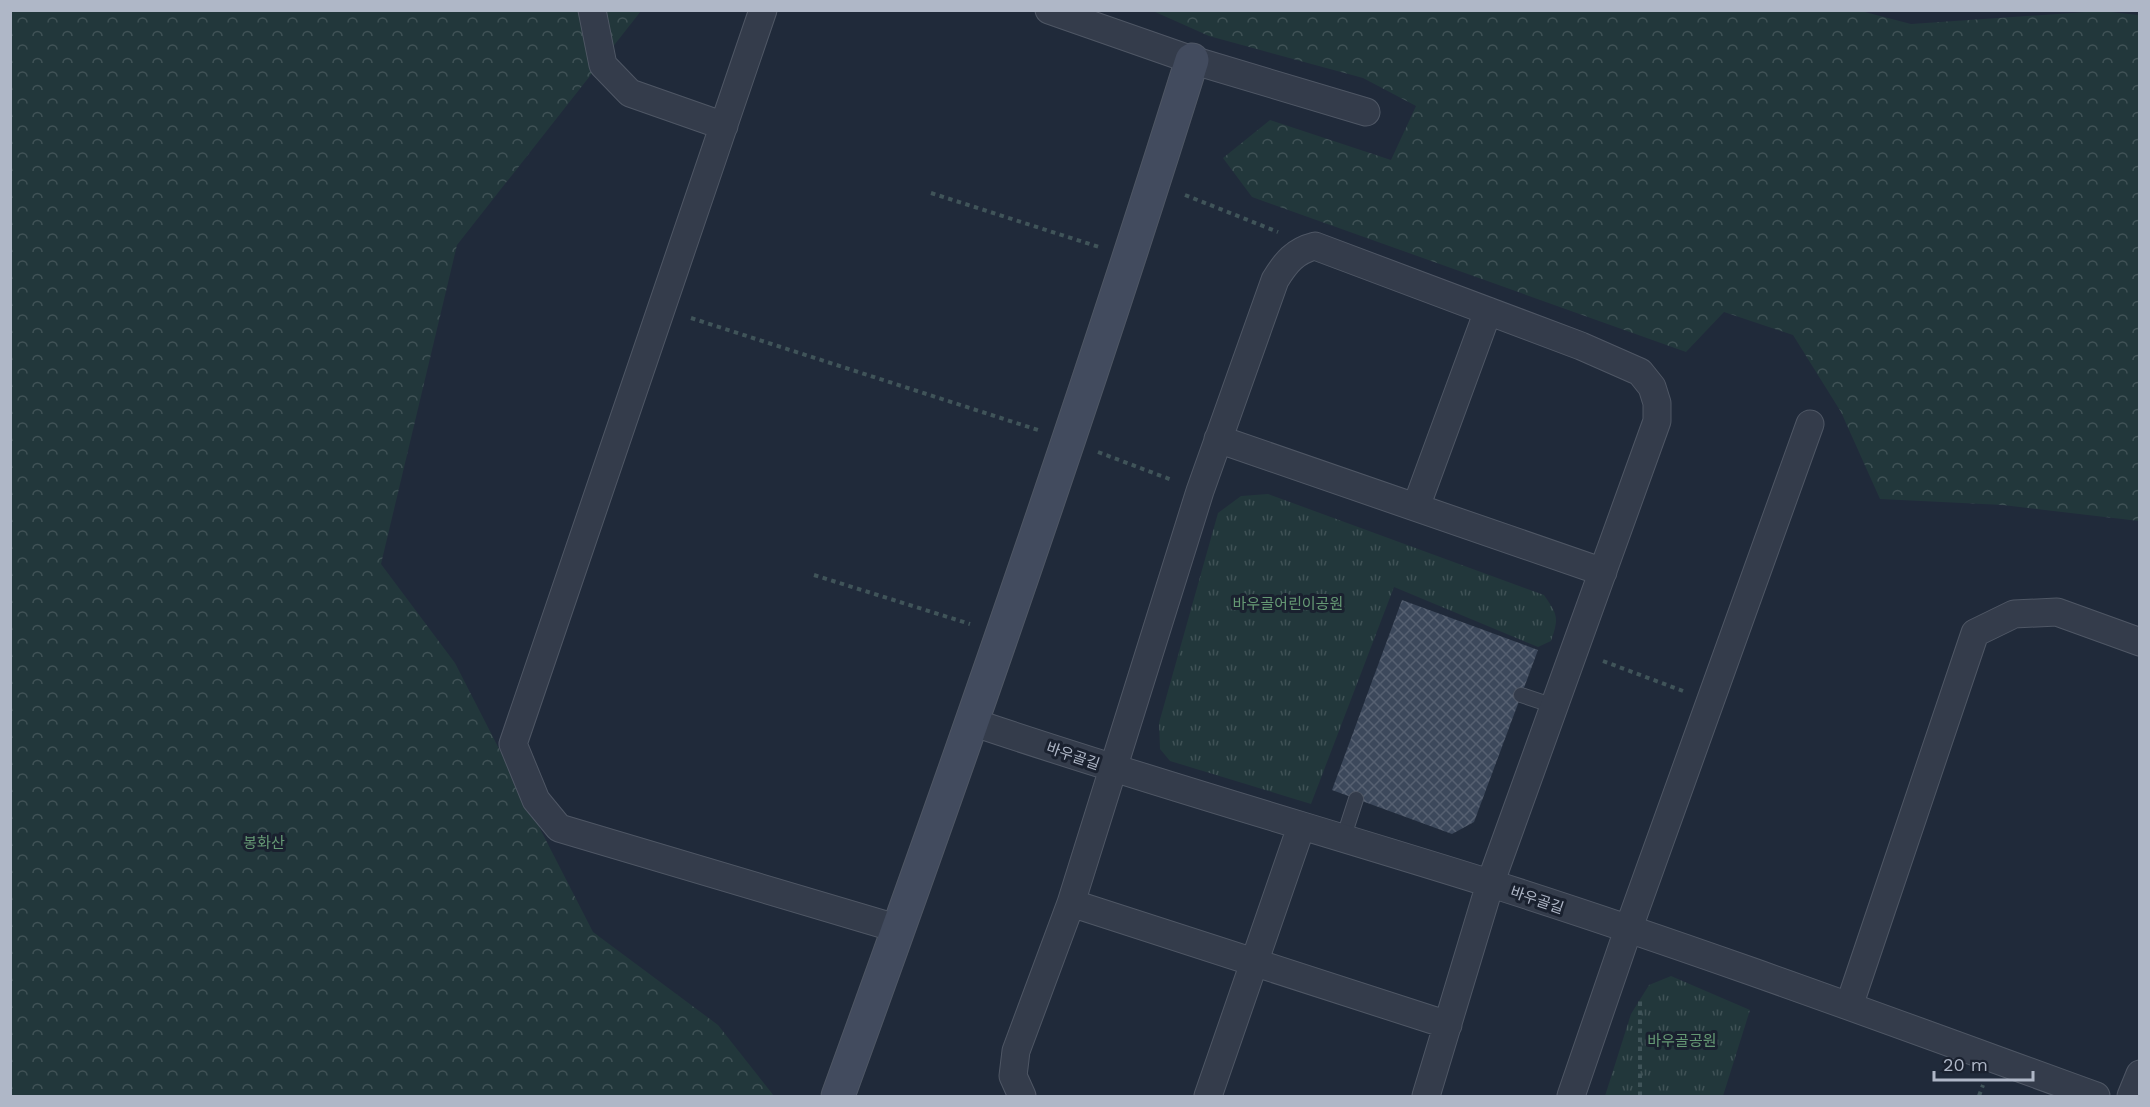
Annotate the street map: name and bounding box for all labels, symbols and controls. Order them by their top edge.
park label: 바우골어린이공원 [1233,595,1343,613]
street label: 바우골길 [1044,739,1102,773]
park label: 봉화산 [243,834,285,852]
street label: 바우골길 [1508,883,1566,917]
park label: 바우골공원 [1647,1032,1717,1050]
scale bar [1934,1044,2033,1082]
text: 20 m [1943,1054,1988,1075]

